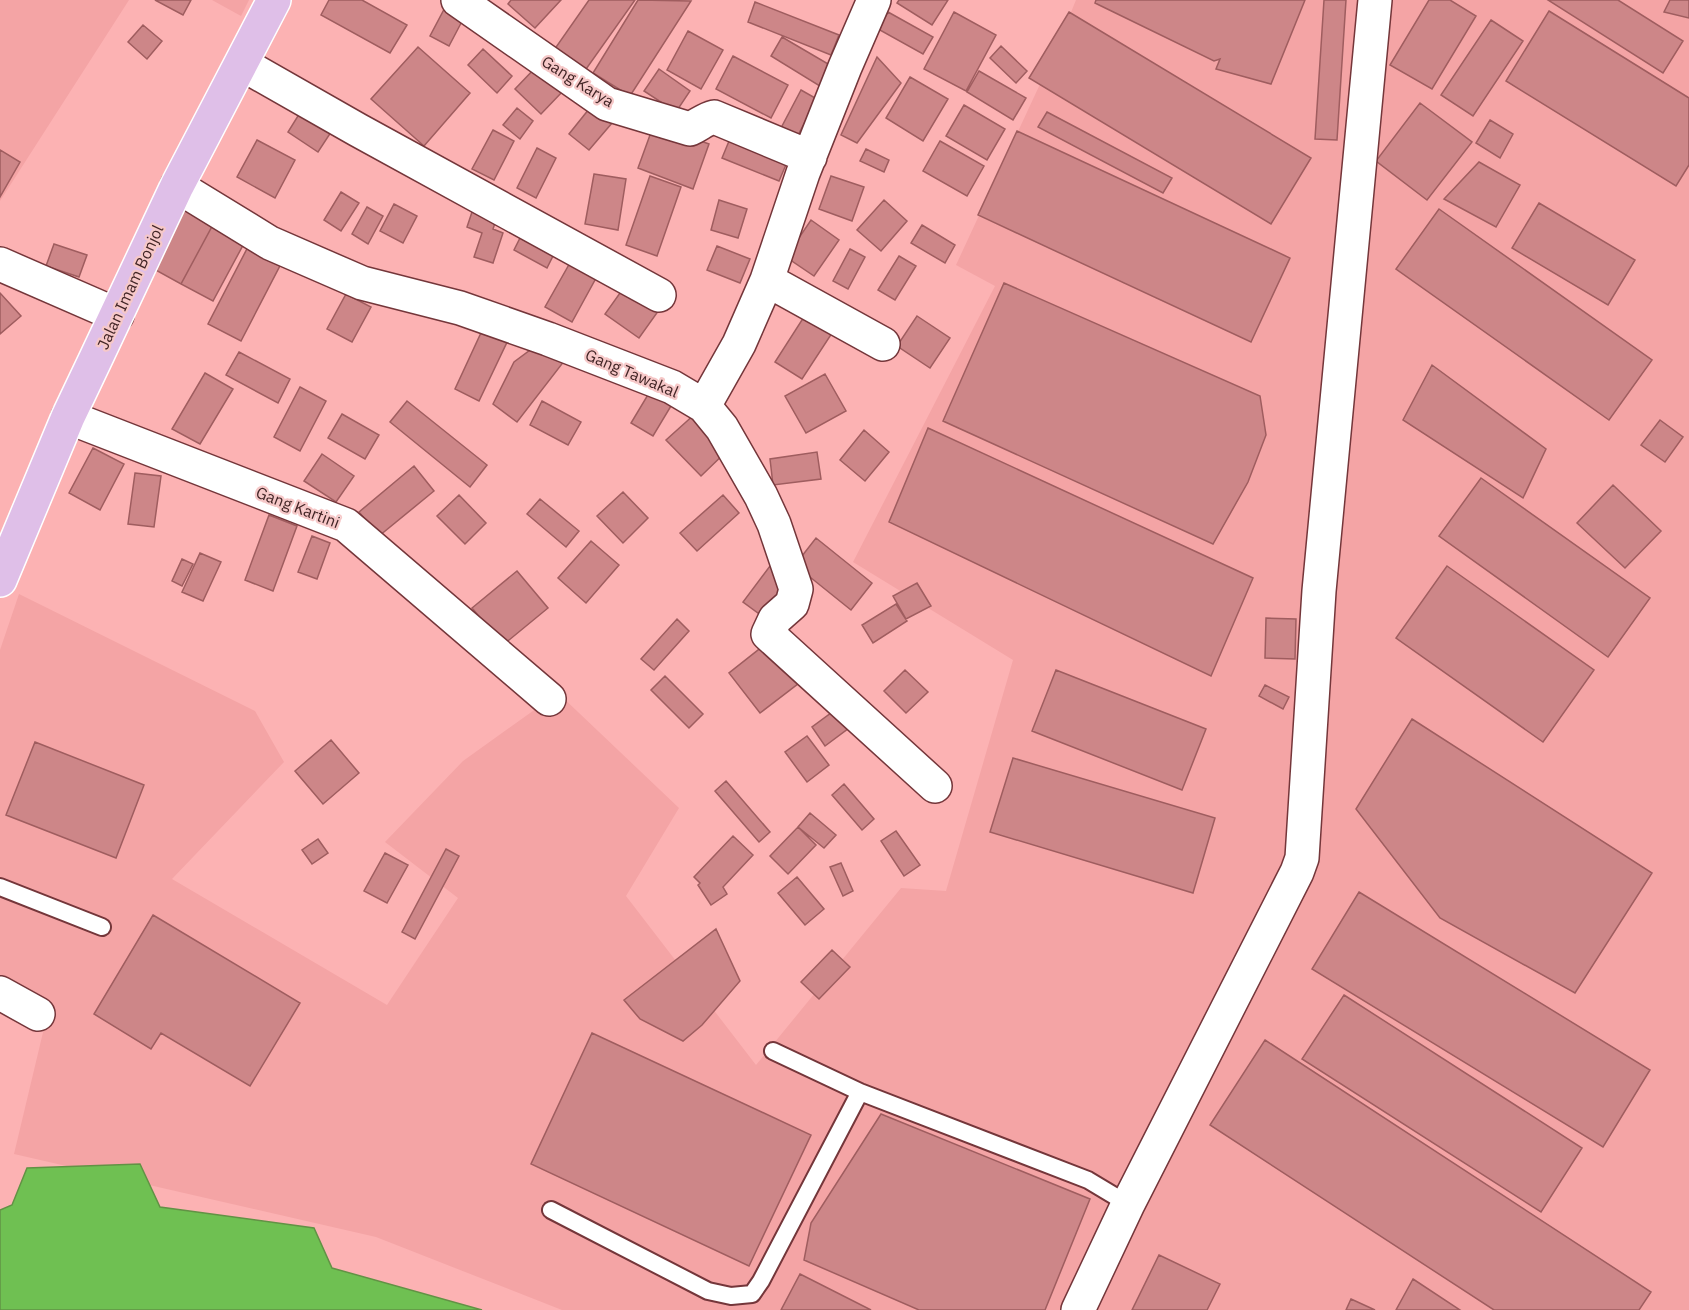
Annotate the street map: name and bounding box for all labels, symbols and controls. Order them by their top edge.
street label: Gang Karya [538,51,618,111]
street label: Jalan Imam Bonjol [92,222,168,352]
street label: Gang Tawakal [582,344,682,402]
street label: Gang Kartini [253,482,343,532]

